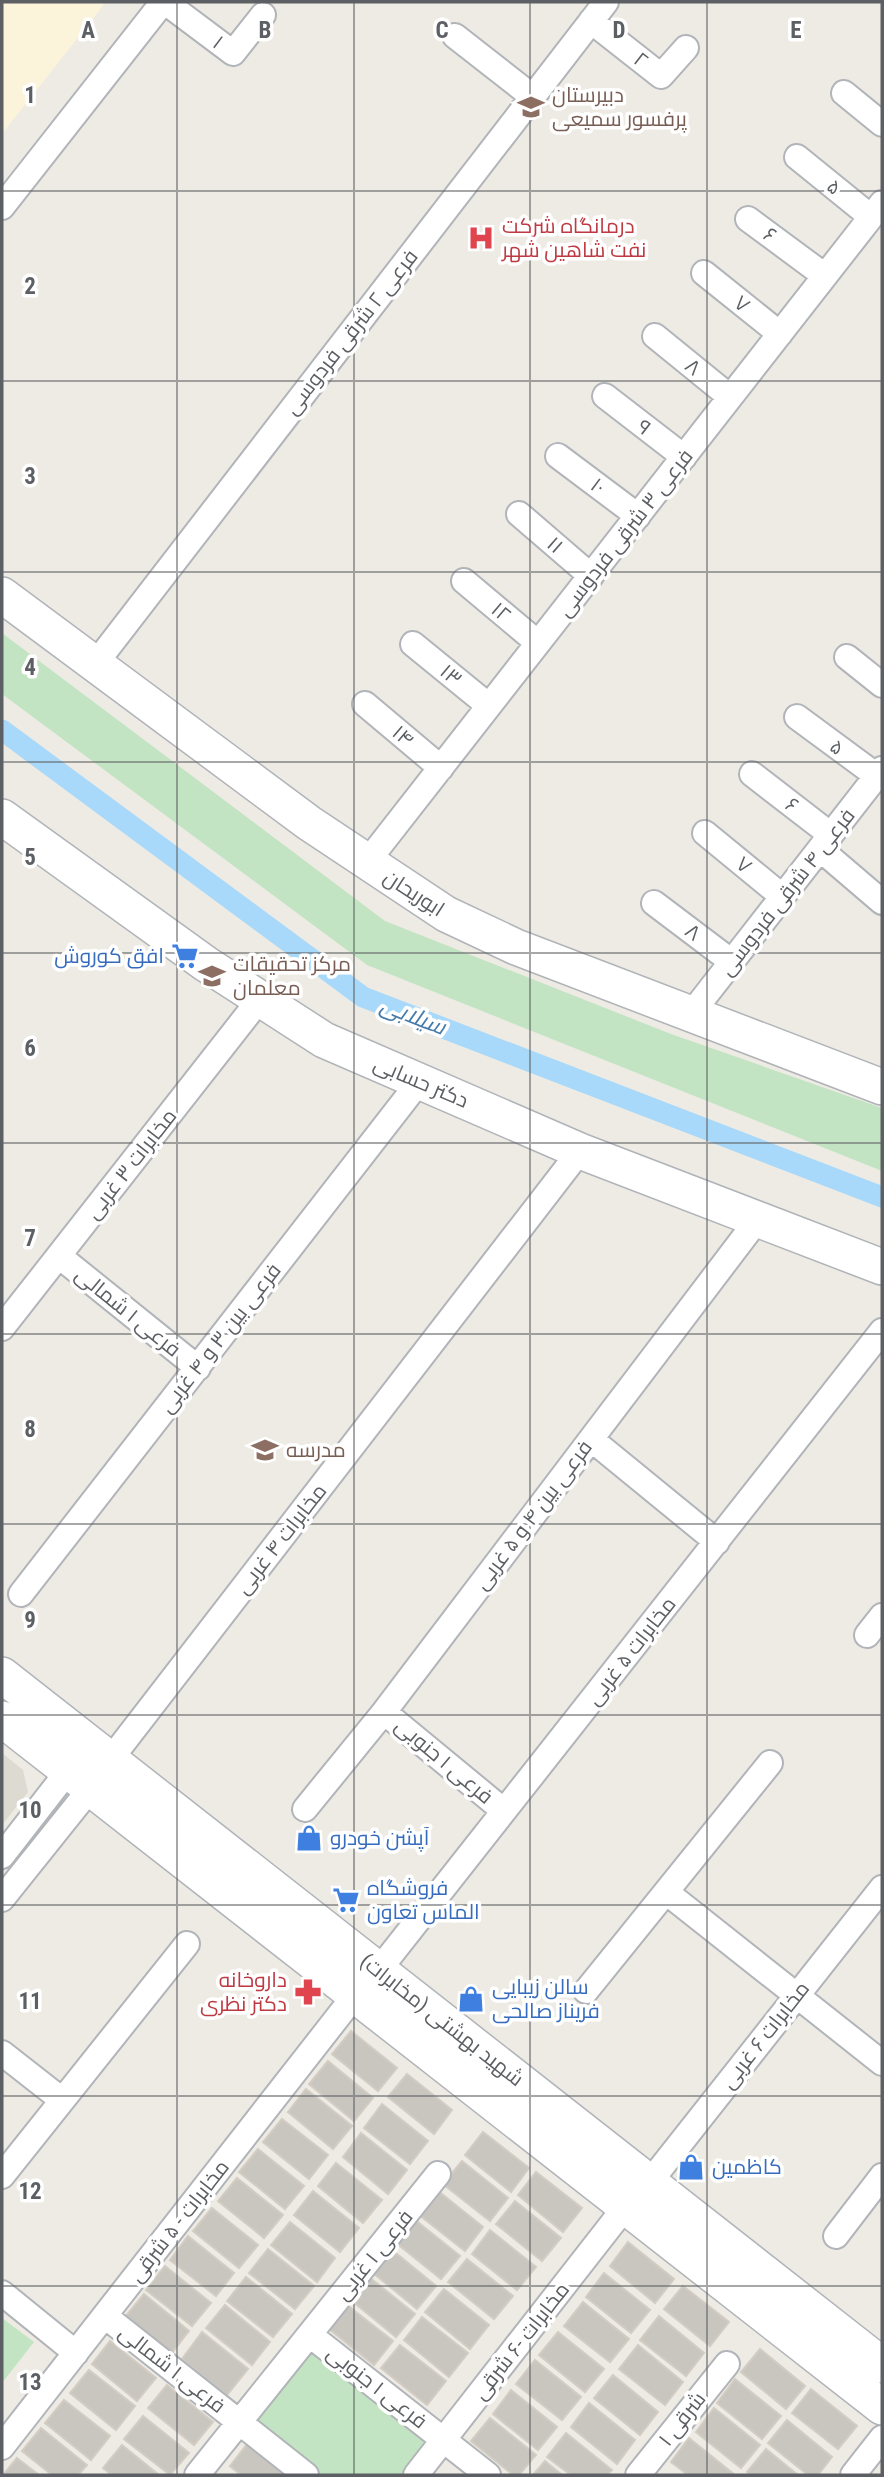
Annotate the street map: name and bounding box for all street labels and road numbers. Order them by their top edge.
street label: ۱ [208,30,228,54]
street label: ۲ [629,47,653,73]
street label: ۵ [822,174,846,200]
street label: ۶ [759,222,781,248]
street label: فرعی ۲ شرقی فردوسی [279,245,424,420]
street label: ۷ [729,291,755,317]
street label: ۸ [680,354,706,380]
street label: ۹ [632,414,656,440]
street label: فرعی ۳ شرقی فردوسی [552,445,699,622]
street label: ۱۰ [586,473,610,499]
street label: ۱۱ [542,532,568,558]
street label: ۱۲ [487,597,515,627]
street label: ۱۳ [435,659,467,691]
street label: ۱۴ [387,720,419,752]
street label: ۵ [825,734,849,760]
street label: ۶ [781,792,803,818]
street label: فرعی ۴ شرقی فردوسی [714,804,860,981]
street label: ۷ [731,852,757,878]
street label: ابوریحان [379,865,449,922]
street label: ۸ [681,918,705,946]
street label: دکتر حسابی [370,1051,472,1114]
street label: مخابرات ۳ غربی [81,1104,182,1225]
street label: فرعی بین ۳ و ۴ غربی [154,1258,287,1418]
street label: فرعی ۱ شمالی [70,1262,185,1362]
street label: فرعی بین ۴ و ۵ غربی [469,1436,598,1595]
street label: مخابرات ۴ غربی [231,1479,332,1599]
street label: مخابرات ۵ غربی [581,1592,681,1710]
street label: فرعی ۱ جنوبی [390,1713,498,1810]
street label: شهید بهشتی (مخابرات) [355,1949,528,2092]
street label: مخابرات ۶ غربی [716,1977,815,2094]
street label: مخابرات - ۵ شرقی [124,2155,235,2287]
street label: فرعی ۱ غربی [330,2205,418,2306]
street label: مخابرات -۶ شرقی [468,2278,575,2405]
street label: فرعی ۱ شمالی [113,2320,230,2419]
street label: فرعی ۱ جنوبی [322,2340,432,2434]
street label: شرقی ۱ [654,2387,711,2451]

